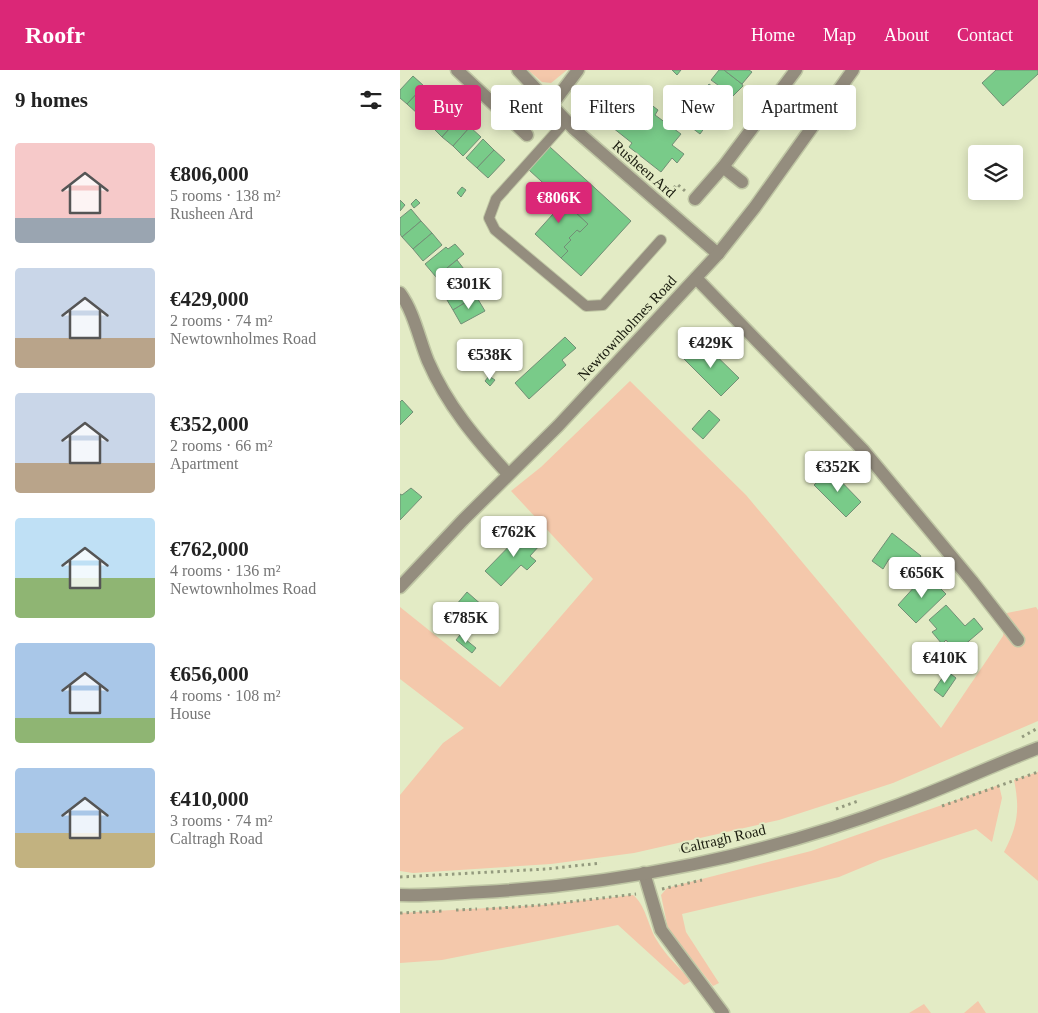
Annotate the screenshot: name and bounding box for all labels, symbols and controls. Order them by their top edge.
text: Roofr [25,22,85,48]
text: Home [751,25,795,45]
text: Map [823,25,856,45]
text: About [884,25,929,45]
text: Contact [957,25,1013,45]
chip: Buy [415,85,481,130]
chip: Rent [491,85,561,130]
chip: Filters [571,85,653,130]
chip: New [663,85,733,130]
chip: Apartment [743,85,856,130]
icon: filters [357,86,385,114]
text: 9 homes [15,88,88,112]
street label: Rusheen Ard [609,137,679,201]
map controls [968,145,1023,200]
button: layers [968,145,1023,200]
text: €806,000 [170,162,249,186]
icon: home [55,163,115,223]
pin: €806K [524,182,594,224]
text: 5 rooms · 138 m² [170,187,281,204]
text: €806K [537,189,581,206]
text: Rusheen Ard [170,205,253,222]
pin: €301K [434,268,504,310]
street label: Newtownholmes Road [574,272,680,384]
text: €301K [447,275,491,292]
text: €429,000 [170,287,249,311]
icon: home [55,288,115,348]
text: 2 rooms · 74 m² [170,312,273,329]
pin: €429K [676,326,746,369]
text: Newtownholmes Road [170,330,316,347]
text: €429K [689,334,733,351]
pin: €538K [455,338,525,381]
text: €538K [468,346,512,363]
text: €352,000 [170,412,249,436]
icon: home [55,413,115,473]
text: 2 rooms · 66 m² [170,437,273,454]
pin: €352K [803,450,873,493]
text: Apartment [170,455,238,472]
text: €352K [816,458,860,475]
pin: €762K [479,516,549,558]
text: €762K [492,523,536,540]
text: €762,000 [170,537,249,561]
icon: home [55,538,115,598]
pin: €656K [887,556,957,599]
text: 4 rooms · 136 m² [170,562,281,579]
text: €656K [900,564,944,581]
text: Newtownholmes Road [170,580,316,597]
pin: €785K [431,602,501,644]
text: €785K [444,609,488,626]
pin: €410K [910,642,980,684]
text: €410K [923,649,967,666]
text: €656,000 [170,662,249,686]
icon: home [55,663,115,723]
text: 4 rooms · 108 m² [170,687,281,704]
text: House [170,705,211,722]
text: €410,000 [170,787,249,811]
icon: home [55,788,115,848]
text: 3 rooms · 74 m² [170,812,273,829]
street label: Caltragh Road [679,821,768,857]
text: Caltragh Road [170,830,263,847]

